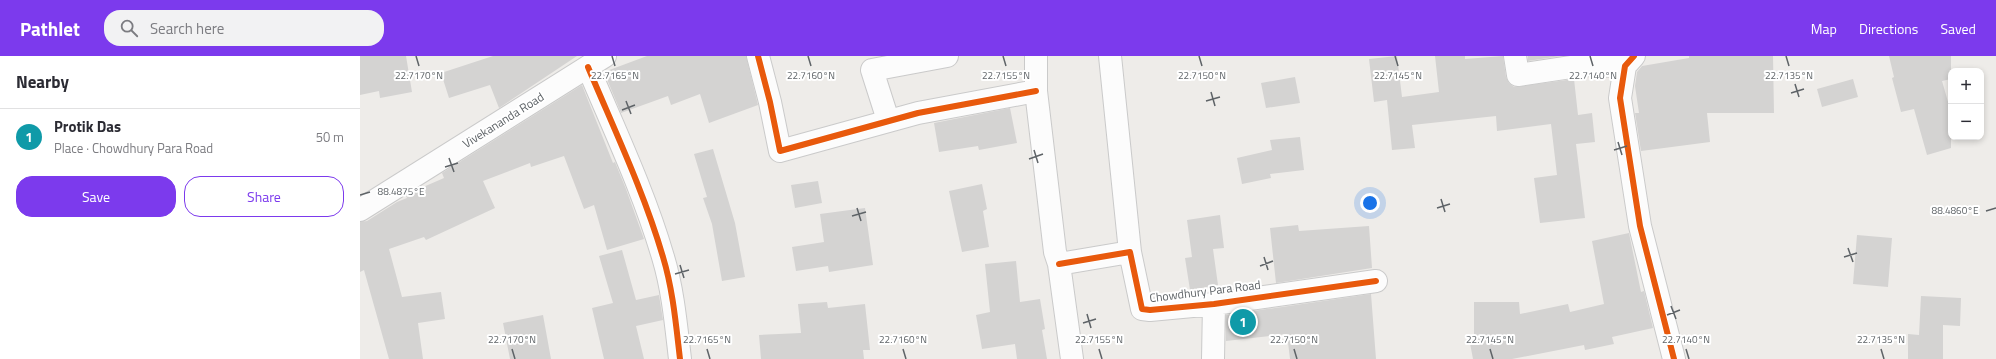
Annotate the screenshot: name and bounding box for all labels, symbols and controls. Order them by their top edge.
search box [104,10,384,46]
text: Pathlet [20,14,80,43]
icon: search [118,17,140,39]
text: Search here [150,17,224,40]
text: Map [1811,18,1837,39]
text: Directions [1859,18,1918,39]
text: Saved [1940,18,1976,39]
text: 22.7170°N [395,68,443,83]
text: 22.7165°N [591,68,639,83]
text: 22.7160°N [787,68,835,83]
text: 22.7155°N [982,68,1030,83]
text: 22.7150°N [1178,68,1226,83]
text: 22.7145°N [1374,68,1422,83]
text: 22.7140°N [1569,68,1617,83]
text: 22.7135°N [1765,68,1813,83]
map controls [1948,68,1984,140]
button: + [1948,68,1984,104]
text: Nearby [16,69,69,95]
street label: Vivekananda Road [459,87,547,153]
button: − [1948,104,1984,140]
text: Protik Das [54,115,121,138]
text: 1 [25,127,33,147]
text: 50 m [316,127,344,147]
text: Place · Chowdhury Para Road [54,138,213,158]
button: Save [16,176,176,217]
button: Share [184,176,344,217]
text: 88.4875°E [378,184,425,199]
your location [1360,193,1380,213]
text: 88.4860°E [1932,203,1979,218]
street label: Chowdhury Para Road [1148,275,1262,307]
pin: 1 [1230,307,1256,337]
text: 22.7170°N [488,332,536,347]
text: 22.7165°N [683,332,731,347]
text: 22.7160°N [879,332,927,347]
text: 22.7155°N [1075,332,1123,347]
text: 22.7150°N [1270,332,1318,347]
text: 22.7145°N [1466,332,1514,347]
text: 22.7140°N [1662,332,1710,347]
text: 22.7135°N [1857,332,1905,347]

